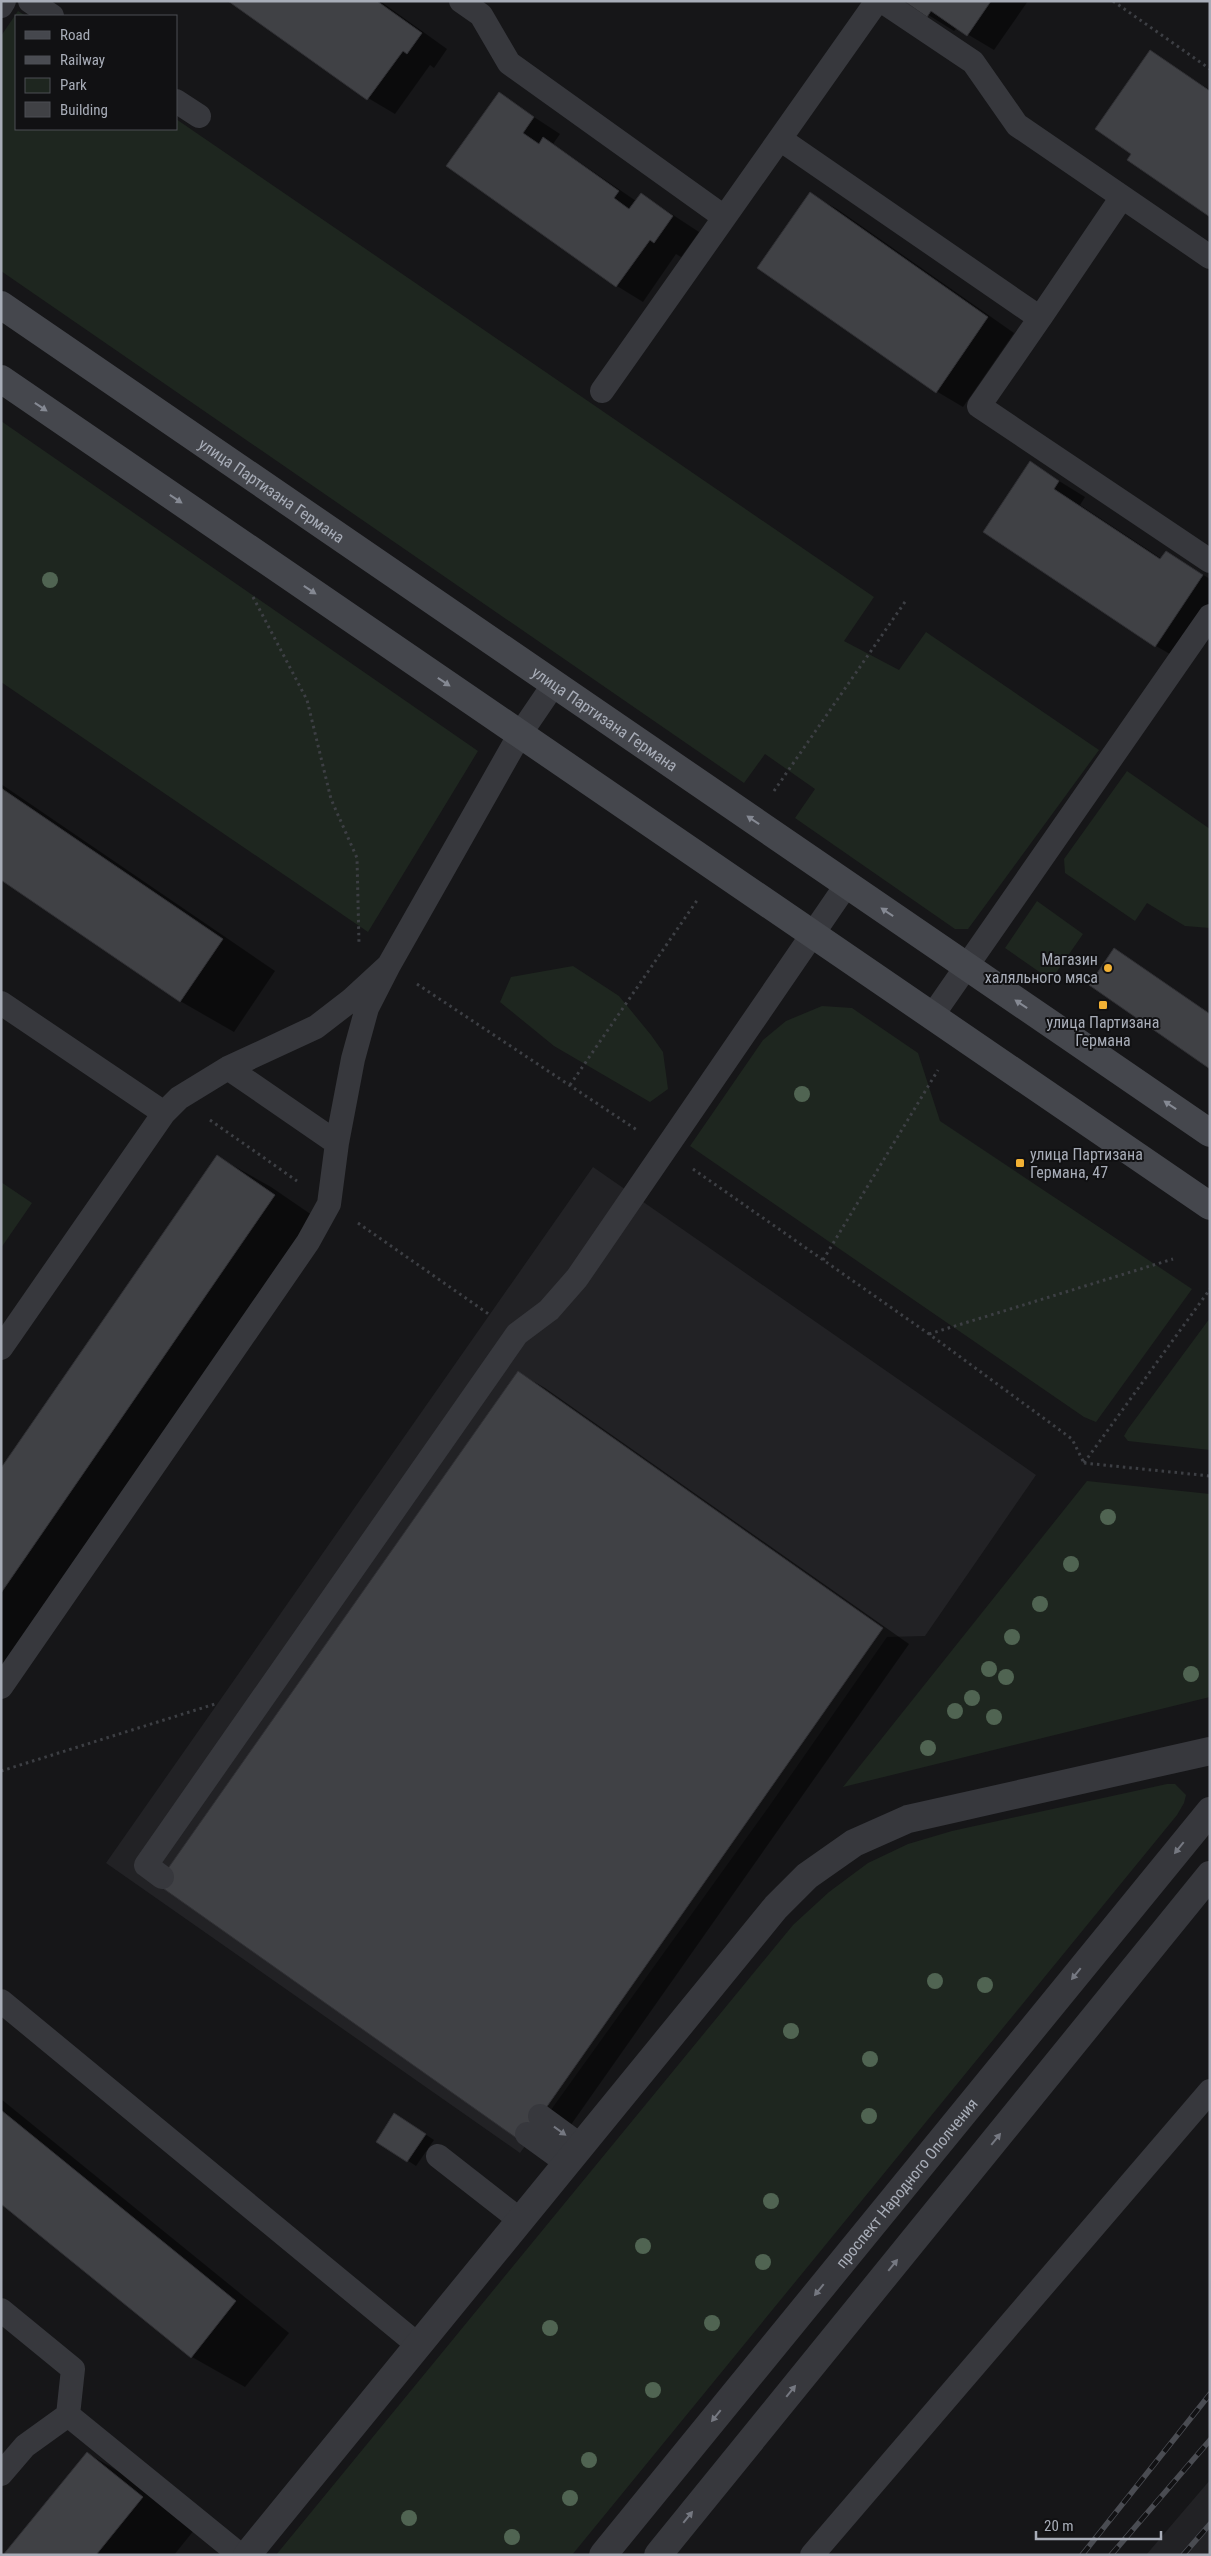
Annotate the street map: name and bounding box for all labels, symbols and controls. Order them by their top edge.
legend [15,15,178,130]
text: Road [60,26,90,44]
text: Railway [60,51,105,69]
text: Park [60,76,87,94]
text: Building [60,101,108,119]
one-way arrow [35,402,48,412]
street label: улица Партизана Германа [195,434,348,547]
one-way arrow [169,494,182,504]
one-way arrow [303,585,317,595]
street label: улица Партизана Германа [528,663,681,775]
one-way arrow [437,677,451,687]
one-way arrow [746,815,760,825]
one-way arrow [880,907,894,917]
place label: Магазин халяльного мяса [985,950,1098,987]
marker: Магазин халяльного мяса [1102,962,1114,974]
one-way arrow [1014,999,1028,1008]
marker: улица Партизана Германа [1097,999,1109,1011]
place label: улица Партизана Германа [1047,1013,1159,1050]
one-way arrow [1163,1100,1176,1110]
place label: улица Партизана Германа, 47 [1030,1145,1143,1182]
marker: улица Партизана Германа, 47 [1014,1157,1026,1169]
one-way arrow [1173,1842,1184,1855]
one-way arrow [1071,1968,1082,1981]
street label: проспект Народного Ополчения [832,2095,982,2272]
one-way arrow [554,2126,567,2136]
one-way arrow [990,2132,1001,2145]
one-way arrow [888,2259,899,2272]
one-way arrow [813,2283,824,2296]
one-way arrow [785,2385,796,2398]
one-way arrow [710,2409,721,2422]
scale bar [1036,2508,1161,2540]
one-way arrow [683,2511,694,2524]
text: 20 m [1044,2517,1074,2535]

